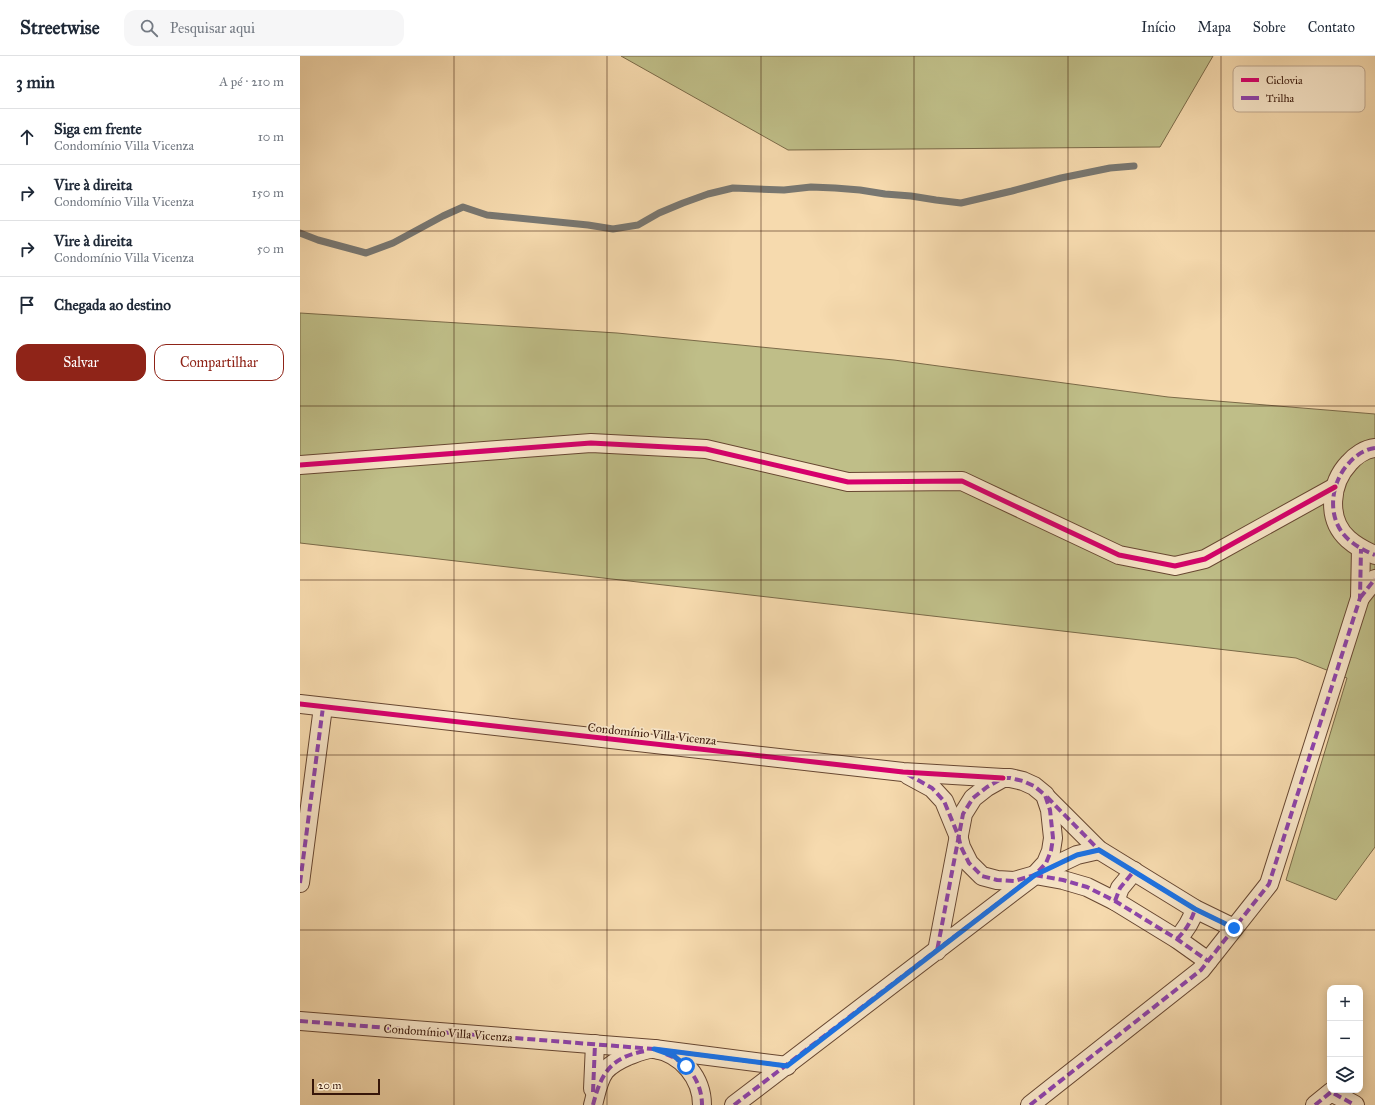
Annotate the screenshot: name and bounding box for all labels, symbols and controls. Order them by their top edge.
search box [124,10,404,46]
text: Streetwise [20,16,100,39]
icon: search [138,17,160,39]
text: Pesquisar aqui [170,19,255,37]
text: Início [1141,19,1176,36]
text: Mapa [1198,19,1231,36]
text: Sobre [1253,19,1286,36]
text: Contato [1308,19,1355,36]
legend [1233,66,1365,112]
text: 3 min [16,72,55,93]
text: A pé · 210 m [219,74,284,90]
text: Ciclovia [1266,74,1303,87]
text: Trilha [1266,92,1295,105]
text: Siga em frente [54,120,142,138]
icon: ahead [16,126,38,148]
text: 10 m [258,129,284,145]
text: Condomínio Villa Vicenza [54,138,194,154]
text: Vire à direita [54,176,132,194]
icon: right [16,182,38,204]
text: 150 m [252,185,284,201]
text: Condomínio Villa Vicenza [54,194,194,210]
text: Vire à direita [54,232,132,250]
icon: right [16,238,38,260]
text: 50 m [257,241,284,257]
text: Condomínio Villa Vicenza [54,250,194,266]
icon: arrive [16,294,38,316]
text: Chegada ao destino [54,296,171,314]
button: Salvar [16,344,146,381]
button: Compartilhar [154,344,284,381]
street label: Condomínio Villa Vicenza [587,720,718,748]
route end [1225,919,1243,937]
map controls [1327,985,1363,1093]
button: + [1327,985,1363,1021]
button: − [1327,1021,1363,1057]
street label: Condomínio Villa Vicenza [383,1022,514,1045]
route start [677,1057,695,1075]
button: layers [1327,1057,1363,1093]
scale bar [312,1077,380,1096]
text: 20 m [318,1079,341,1092]

